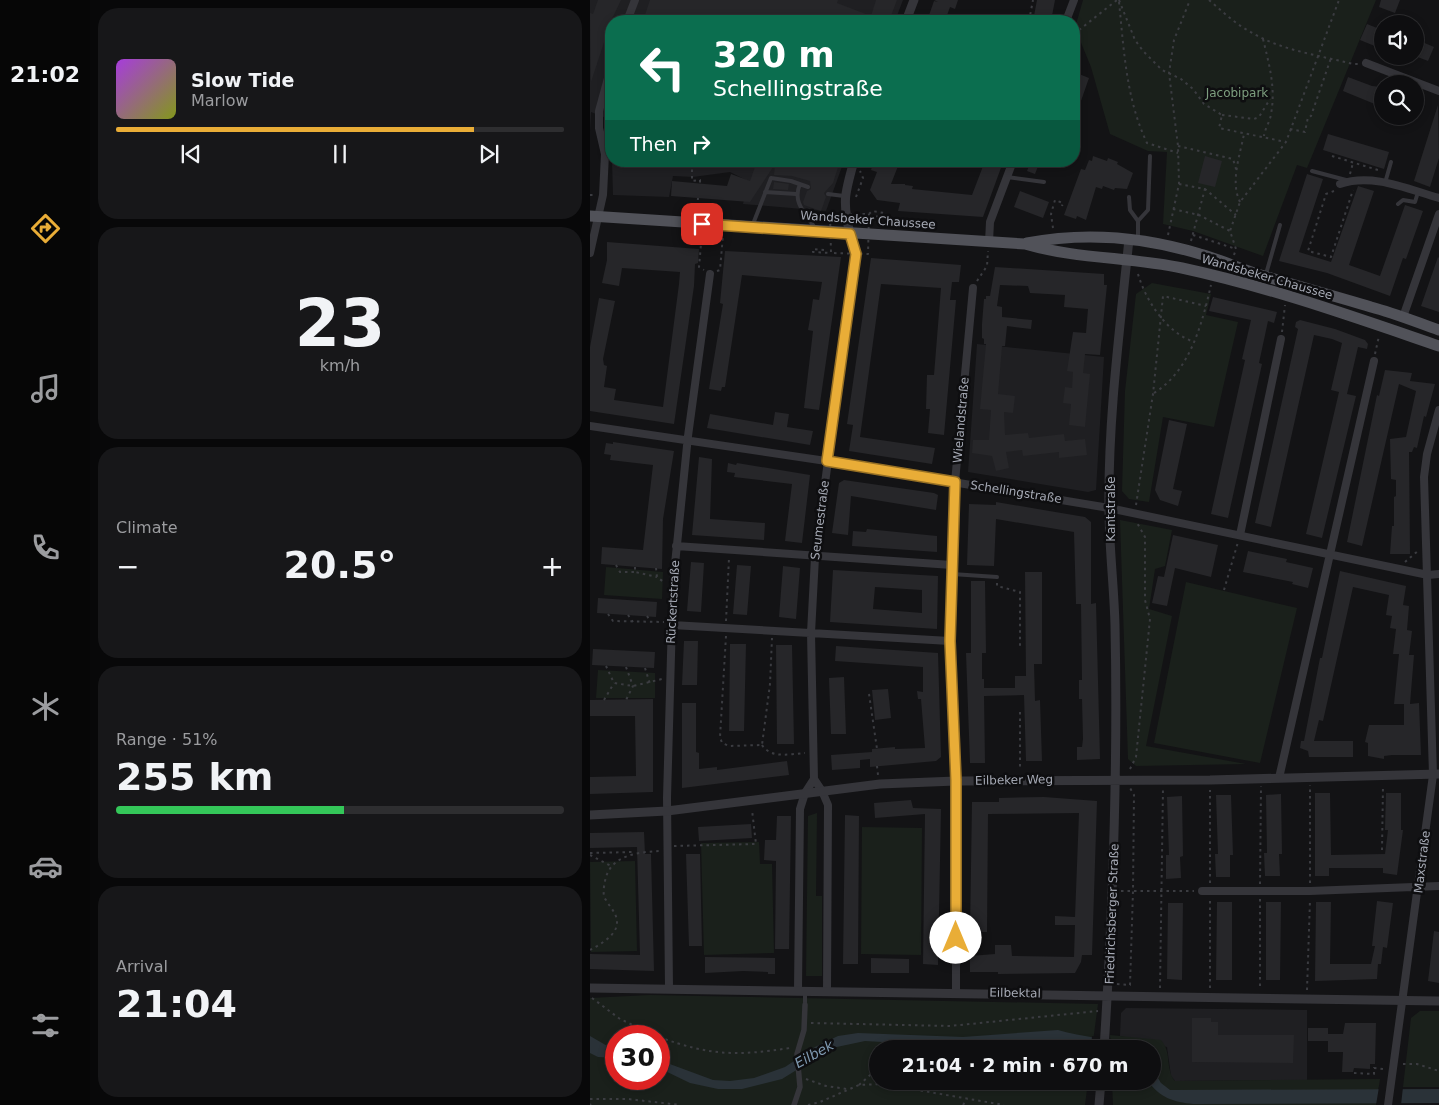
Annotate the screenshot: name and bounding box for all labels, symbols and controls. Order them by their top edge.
map controls [1374,15,1424,125]
button: sound [1374,15,1424,65]
icon: left [630,35,695,100]
text: 320 m [713,35,835,75]
text: 21:02 [10,62,80,87]
text: Slow Tide [191,69,294,91]
button: search [1374,75,1424,125]
text: Schellingstraße [713,76,883,101]
park label: Jacobipark [1205,86,1268,100]
text: Marlow [191,91,249,110]
icon: right [687,130,715,158]
text: Then [630,133,677,155]
icon: previous [177,140,205,168]
icon: pause [326,140,354,168]
icon: next [475,140,503,168]
pin [681,203,723,245]
street label: Wandsbeker Chaussee [800,208,936,232]
icon: arrive [688,210,716,238]
icon: directions [28,211,63,246]
street label: Wandsbeker Chaussee [1200,252,1334,302]
text: 23 [295,286,385,361]
text: km/h [320,356,360,375]
icon: music [28,371,63,406]
street label: Wielandstraße [950,376,972,464]
street label: Kantstraße [1104,476,1118,542]
street label: Schellingstraße [969,478,1063,506]
street label: Seumestraße [808,480,832,560]
text: Climate [116,518,178,537]
icon: phone [28,530,63,565]
text: 20.5° [284,543,396,587]
text: − [116,550,139,583]
text: + [541,550,564,583]
street label: Rückertstraße [664,560,682,644]
icon: climate [28,689,63,724]
text: Range · 51% [116,730,218,749]
text: 255 km [116,755,273,799]
street label: Eilbeker Weg [975,772,1053,788]
street label: Maxstraße [1411,830,1433,894]
street label: Friedrichsberger Straße [1103,843,1121,985]
icon: car [28,849,63,884]
position arrow [929,911,981,963]
text: Arrival [116,957,168,976]
text: 21:04 [116,982,237,1026]
street label: Eilbektal [989,986,1041,1000]
icon: filters [28,1008,63,1043]
speed limit sign: 30 [605,1025,670,1090]
water label: Eilbek [792,1036,837,1071]
text: 21:04 · 2 min · 670 m [901,1054,1129,1076]

